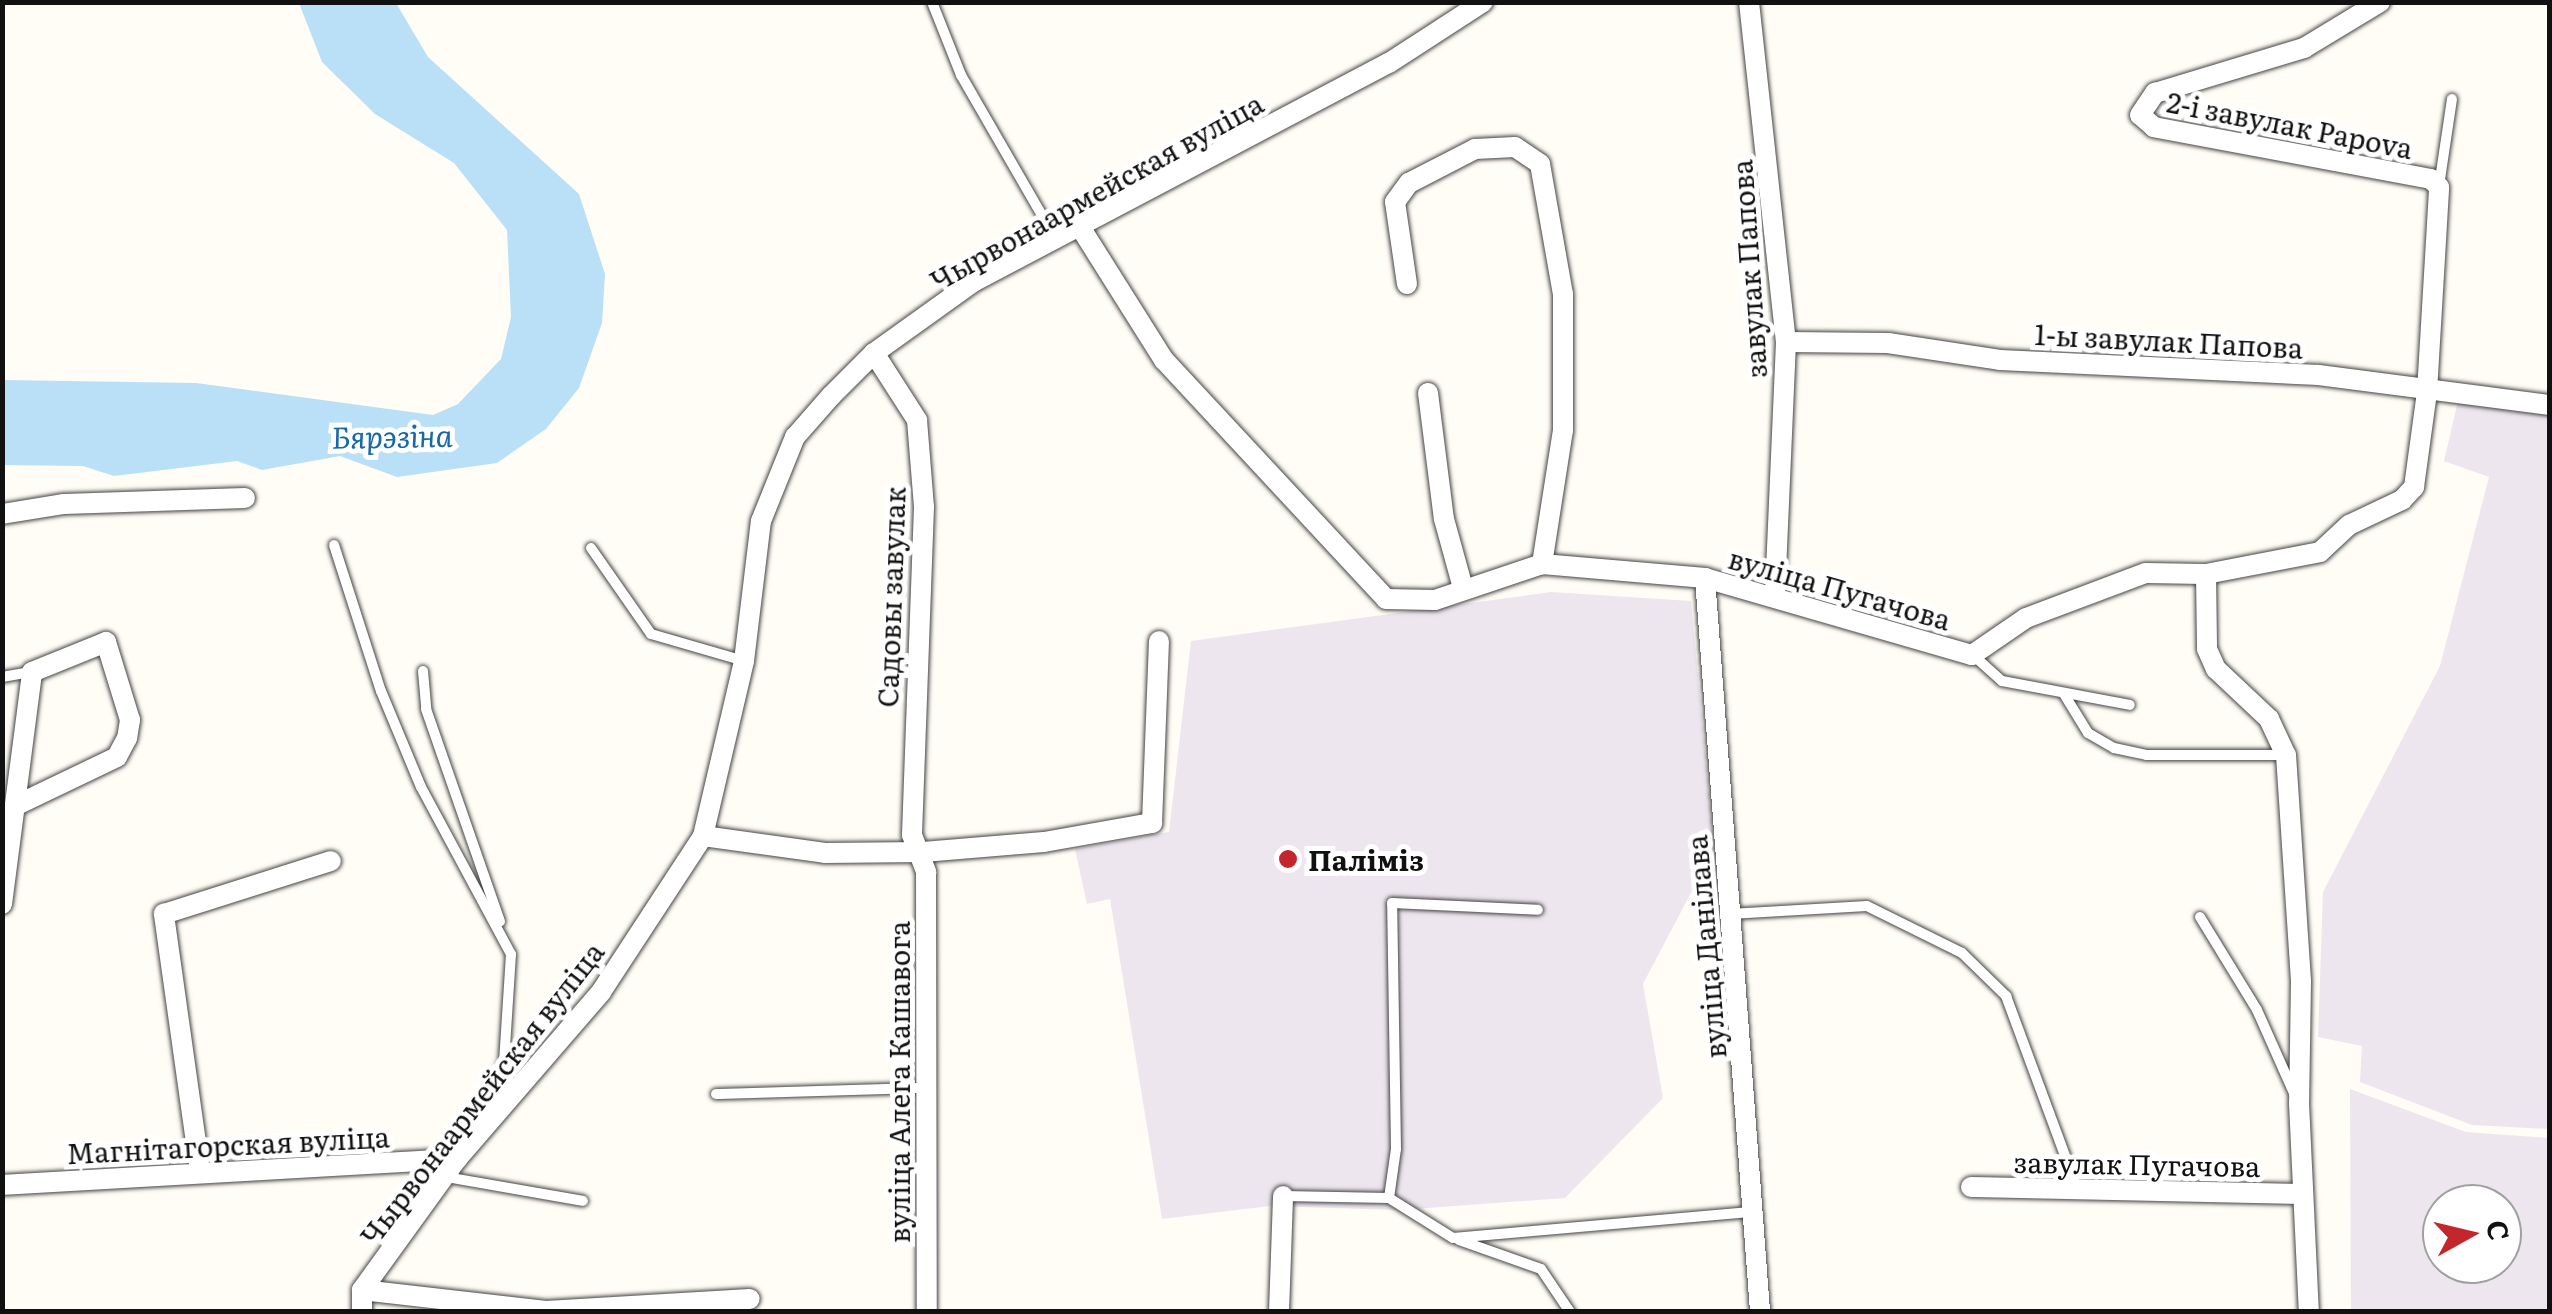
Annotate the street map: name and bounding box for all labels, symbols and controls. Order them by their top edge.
street label: 2-і завулак Papova [2164,84,2416,164]
street label: Чырвонаармейская вуліца [924,85,1268,297]
street label: завулак Папова [1724,159,1772,379]
street label: 1-ы завулак Папова [2034,316,2304,364]
water label: Бярэзіна [331,416,453,454]
street label: Садовы завулак [869,486,911,708]
street label: вуліца Пугачова [1725,540,1955,636]
street label: вуліца Данілава [1678,834,1732,1060]
place label: Паліміз [1308,842,1424,876]
marker: Паліміз [1277,848,1299,870]
street label: вуліца Алега Кашавога [881,921,915,1243]
street label: Чырвонаармейская вуліца [352,935,610,1251]
street label: Магнітагорская вуліца [66,1119,390,1169]
street label: завулак Пугачова [2013,1144,2261,1182]
north arrow [2422,1184,2522,1284]
text: С [2478,1217,2522,1243]

